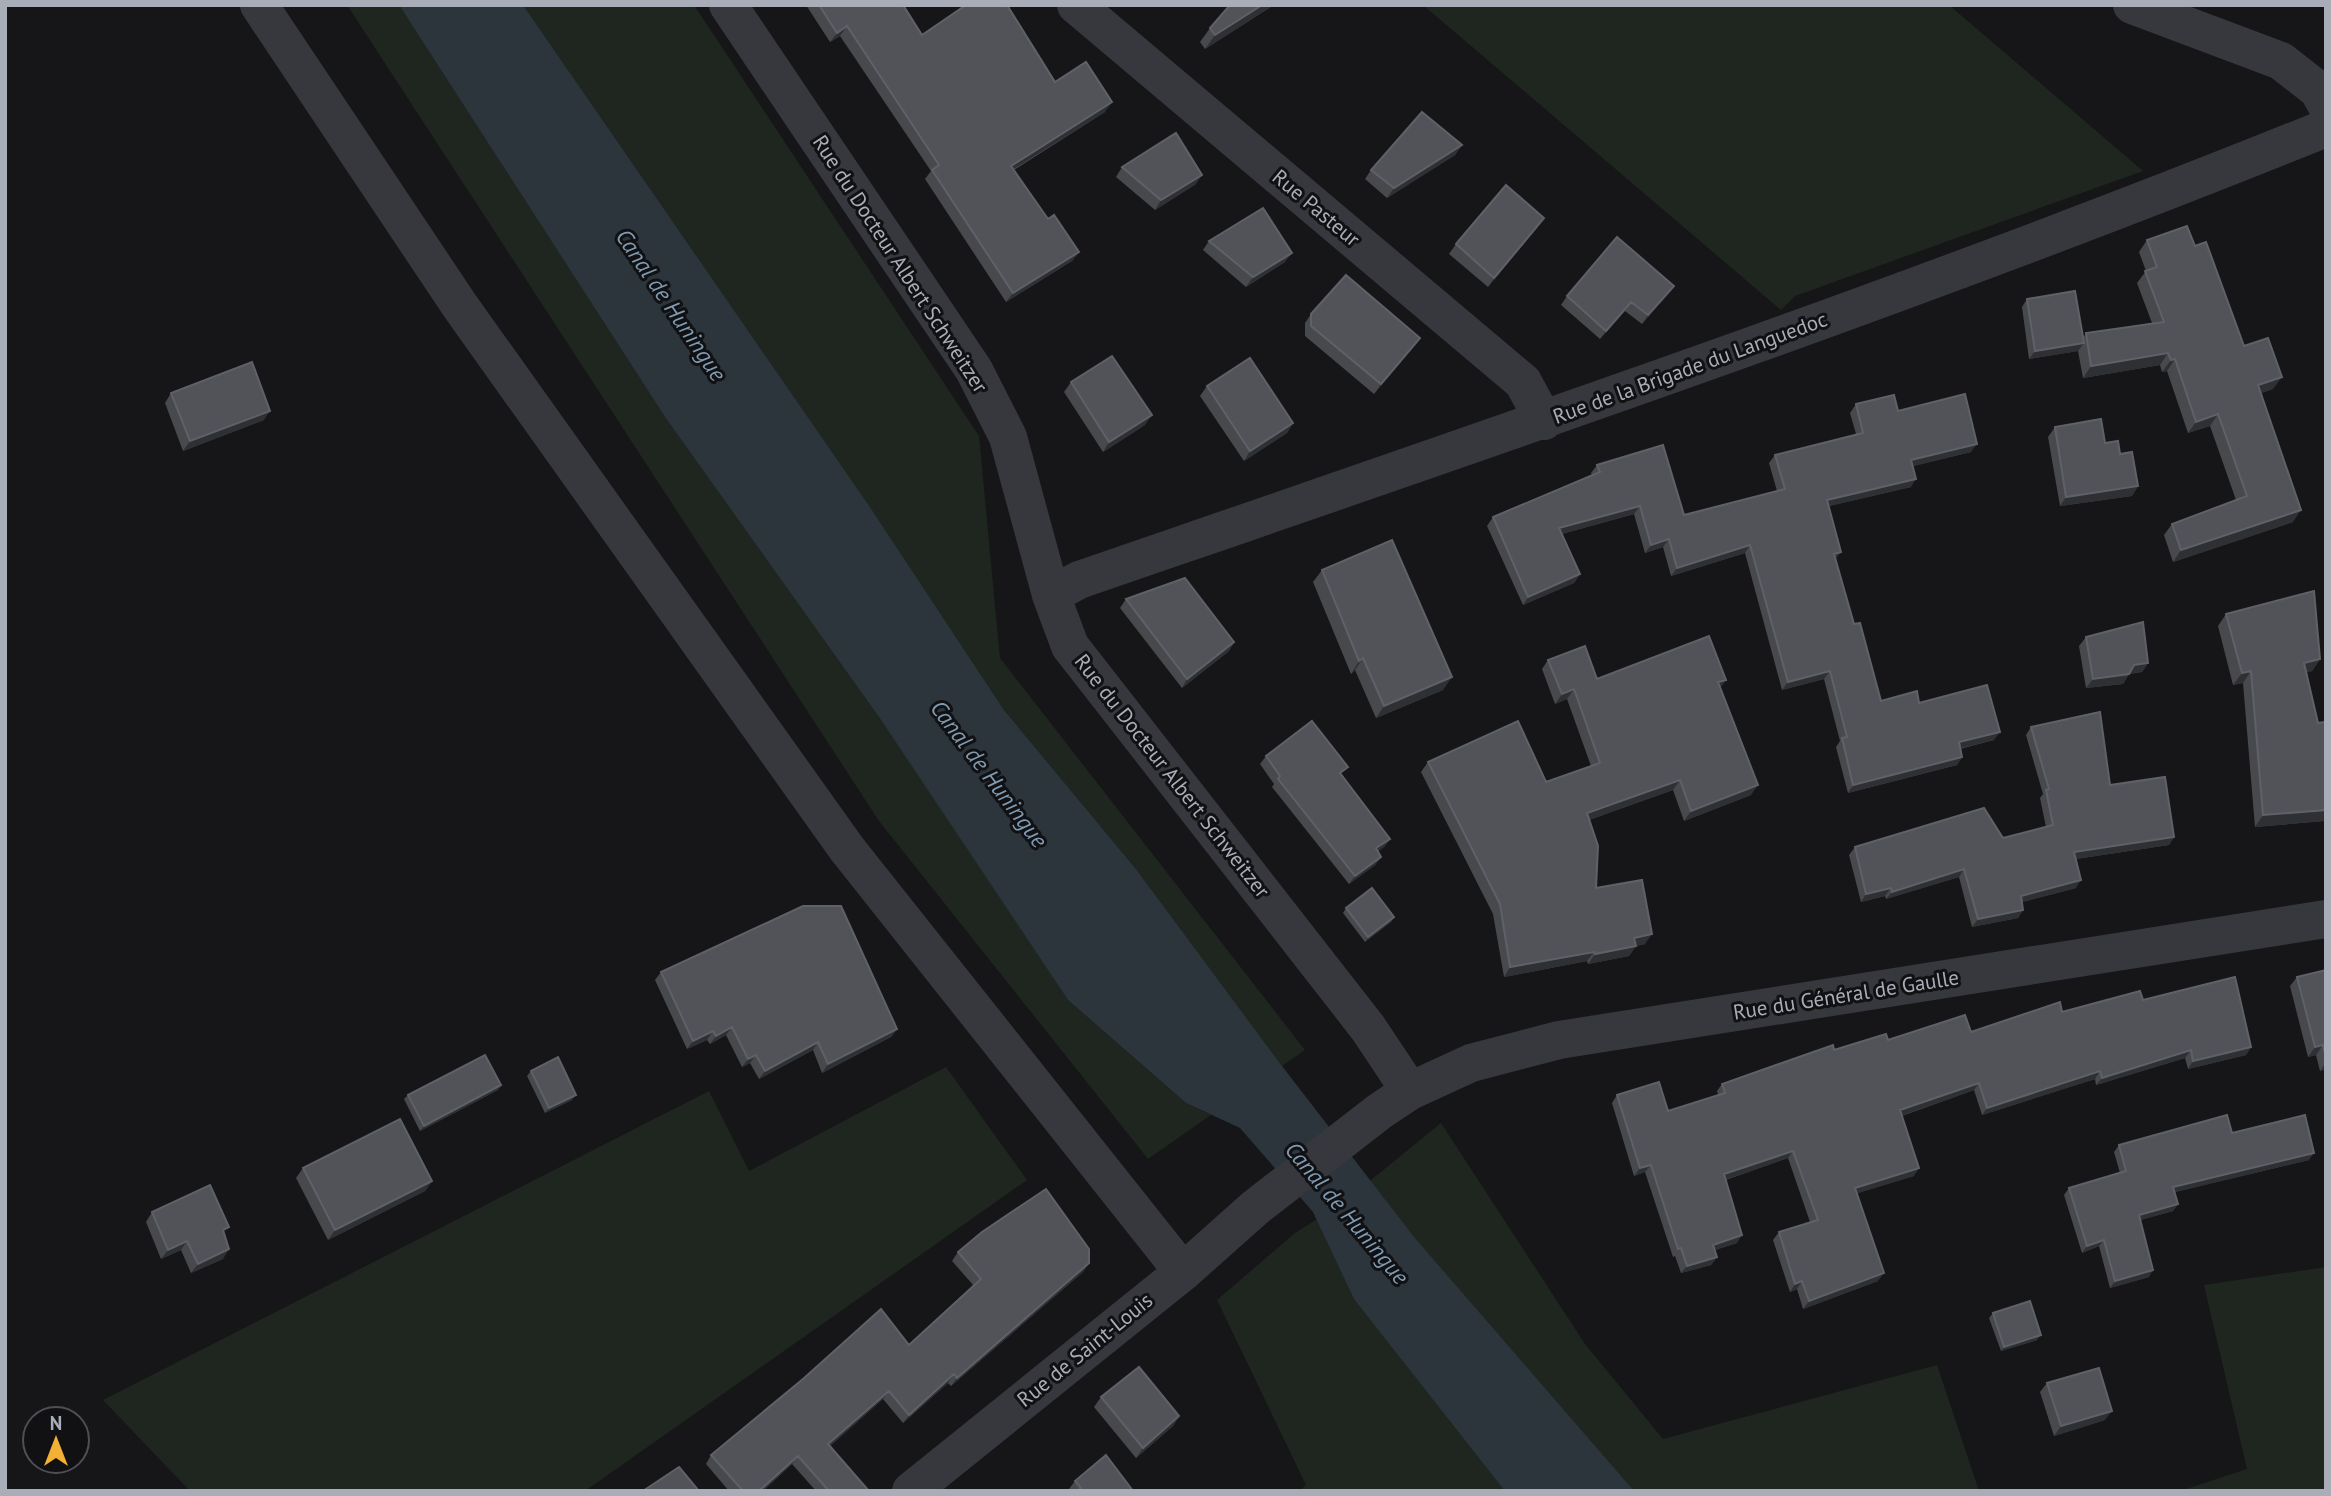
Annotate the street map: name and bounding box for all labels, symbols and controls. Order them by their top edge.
street label: Rue du Docteur Albert Schweitzer [807,130,994,398]
street label: Rue Pasteur [1267,163,1366,252]
water label: Canal de Huningue [610,223,733,387]
street label: Rue de la Brigade du Languedoc [1549,305,1831,430]
street label: Rue du Docteur Albert Schweitzer [1069,648,1276,903]
water label: Canal de Huningue [924,694,1055,854]
street label: Rue du Général de Gaulle [1731,963,1961,1026]
water label: Canal de Huningue [1279,1135,1416,1290]
street label: Rue de Saint-Louis [1011,1287,1158,1413]
north arrow [21,1405,91,1475]
text: N [50,1411,62,1435]

